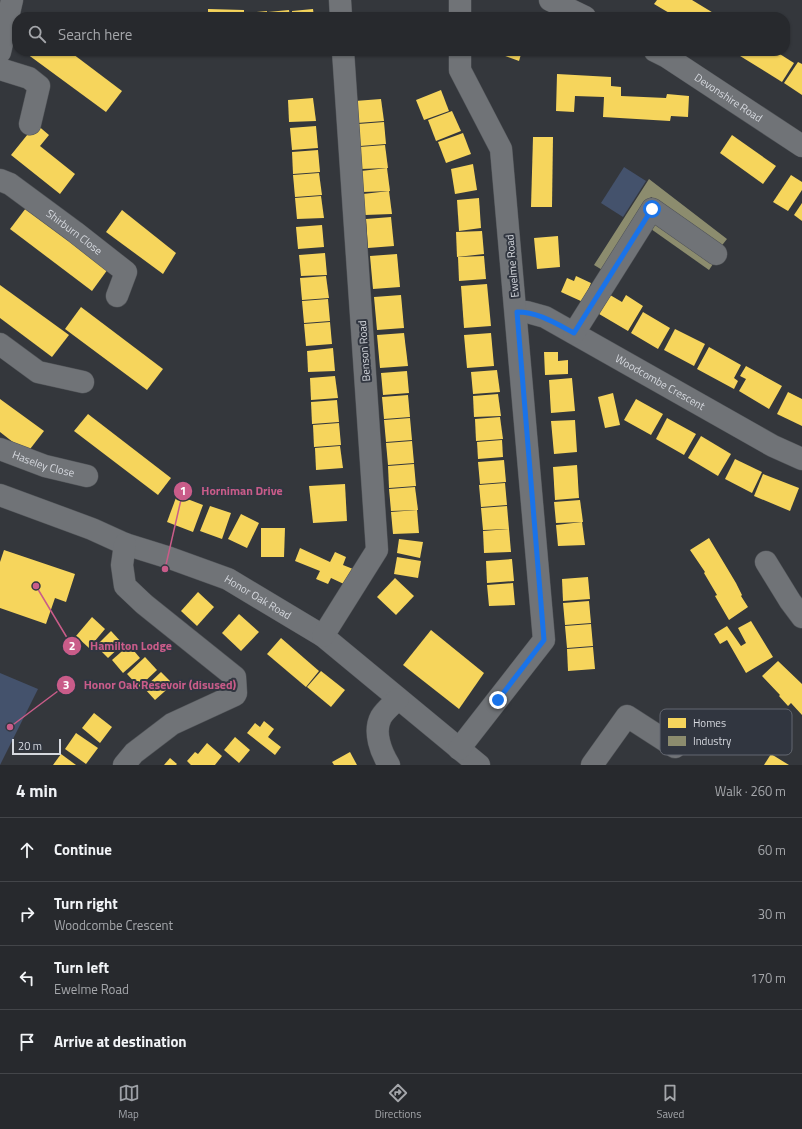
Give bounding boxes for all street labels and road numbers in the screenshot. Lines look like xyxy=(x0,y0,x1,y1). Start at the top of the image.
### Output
street label: Devonshire Road xyxy=(691,69,766,126)
street label: Shirburn Close xyxy=(43,205,106,259)
street label: Ewelme Road xyxy=(501,234,523,298)
street label: Benson Road xyxy=(354,320,374,382)
street label: Woodcombe Crescent xyxy=(612,350,708,414)
street label: Haseley Close xyxy=(10,446,77,481)
street label: Honor Oak Road xyxy=(221,571,295,623)

